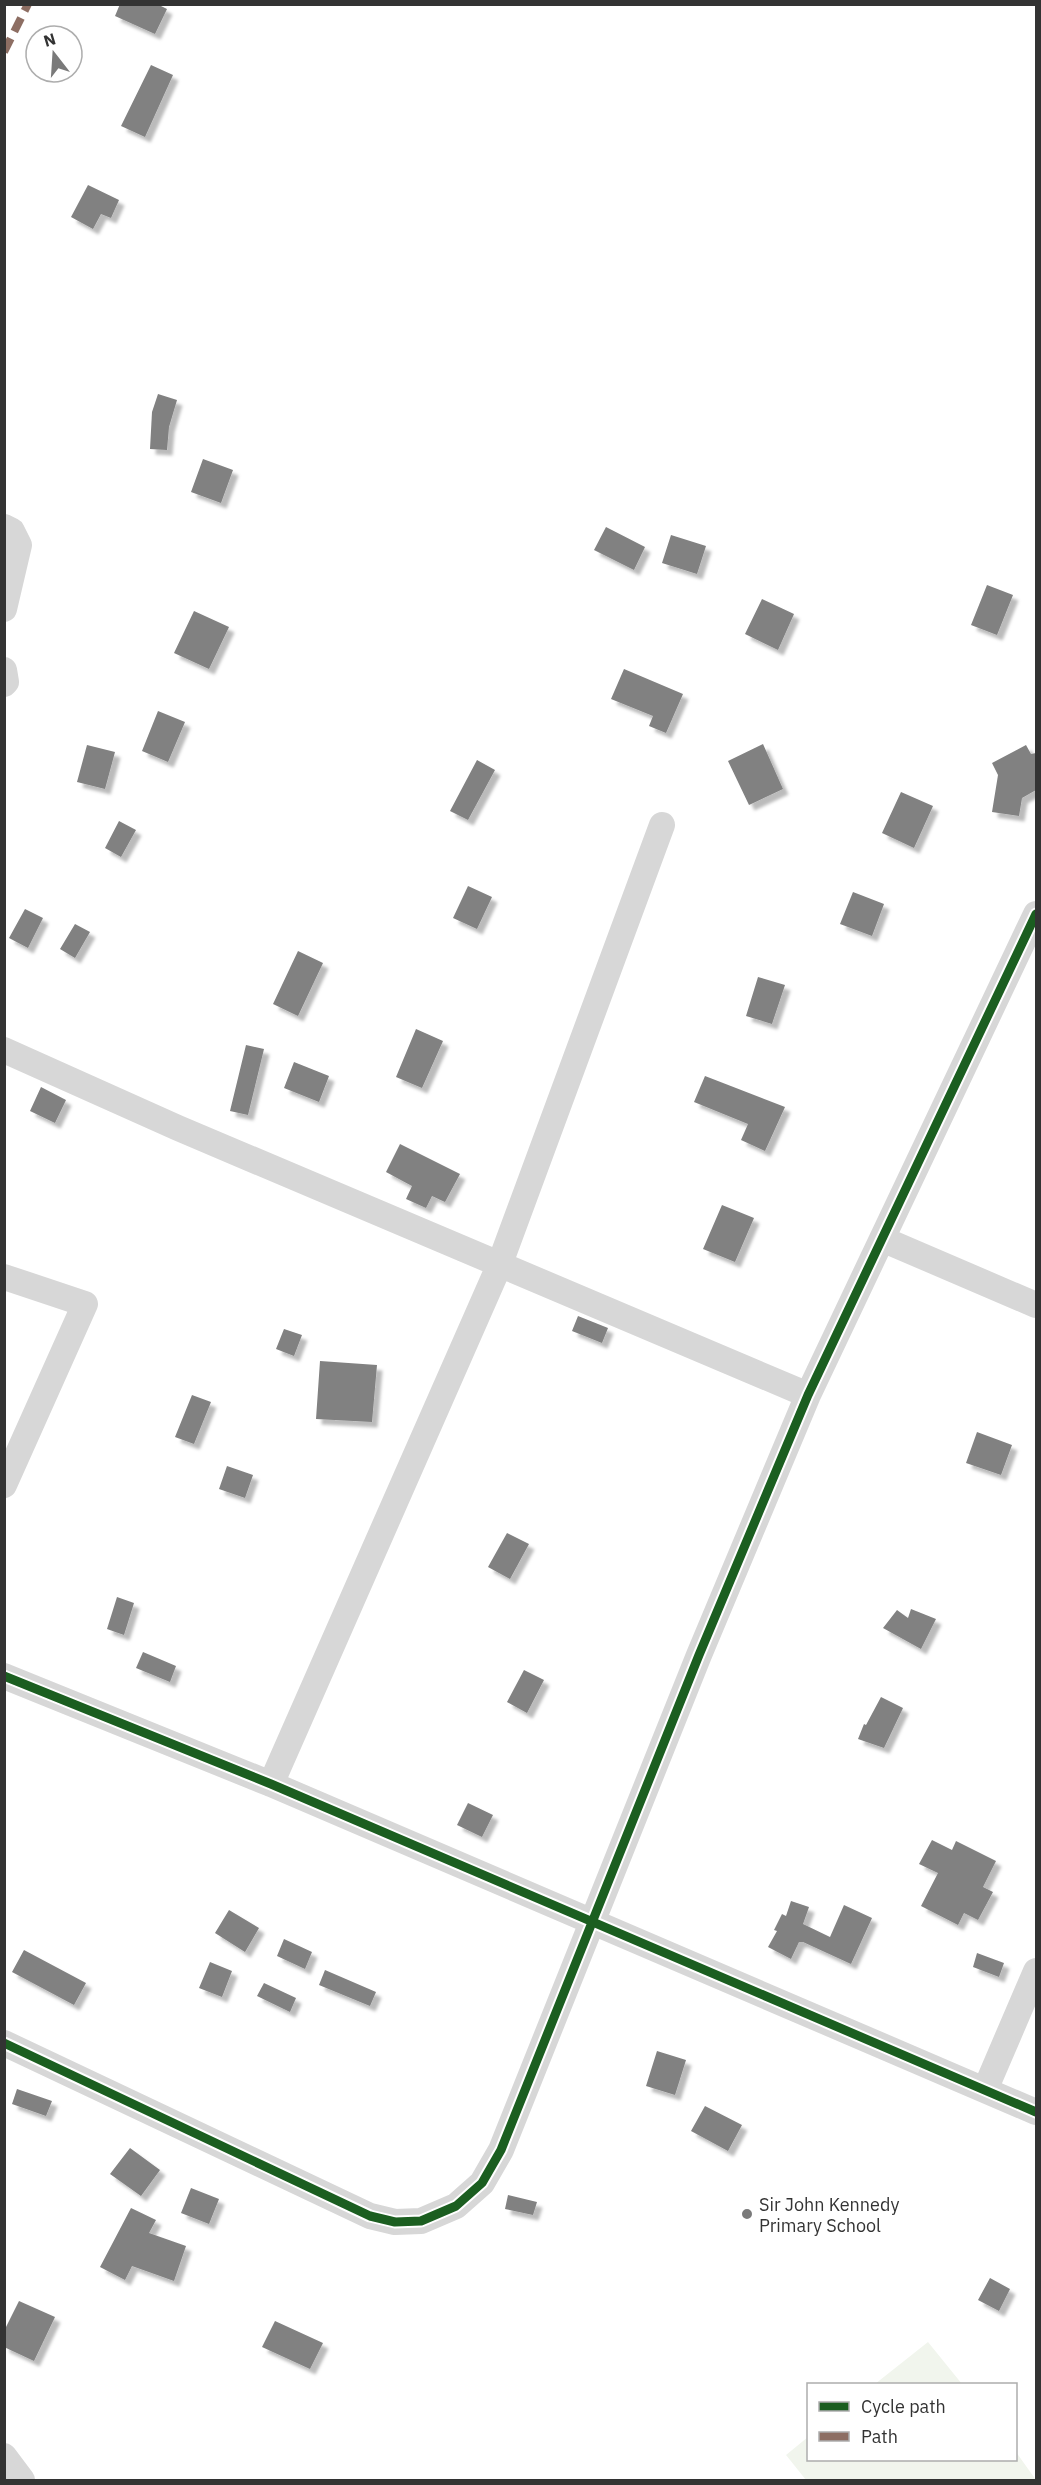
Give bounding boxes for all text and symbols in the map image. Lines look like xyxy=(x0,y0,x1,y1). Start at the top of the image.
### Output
north arrow xyxy=(24,24,84,84)
text: N xyxy=(41,28,58,51)
place label: Sir John Kennedy Primary School xyxy=(759,2193,899,2237)
marker: Sir John Kennedy Primary School xyxy=(740,2207,754,2221)
legend xyxy=(807,2383,1017,2461)
text: Cycle path xyxy=(861,2395,946,2418)
text: Path xyxy=(861,2425,898,2448)

